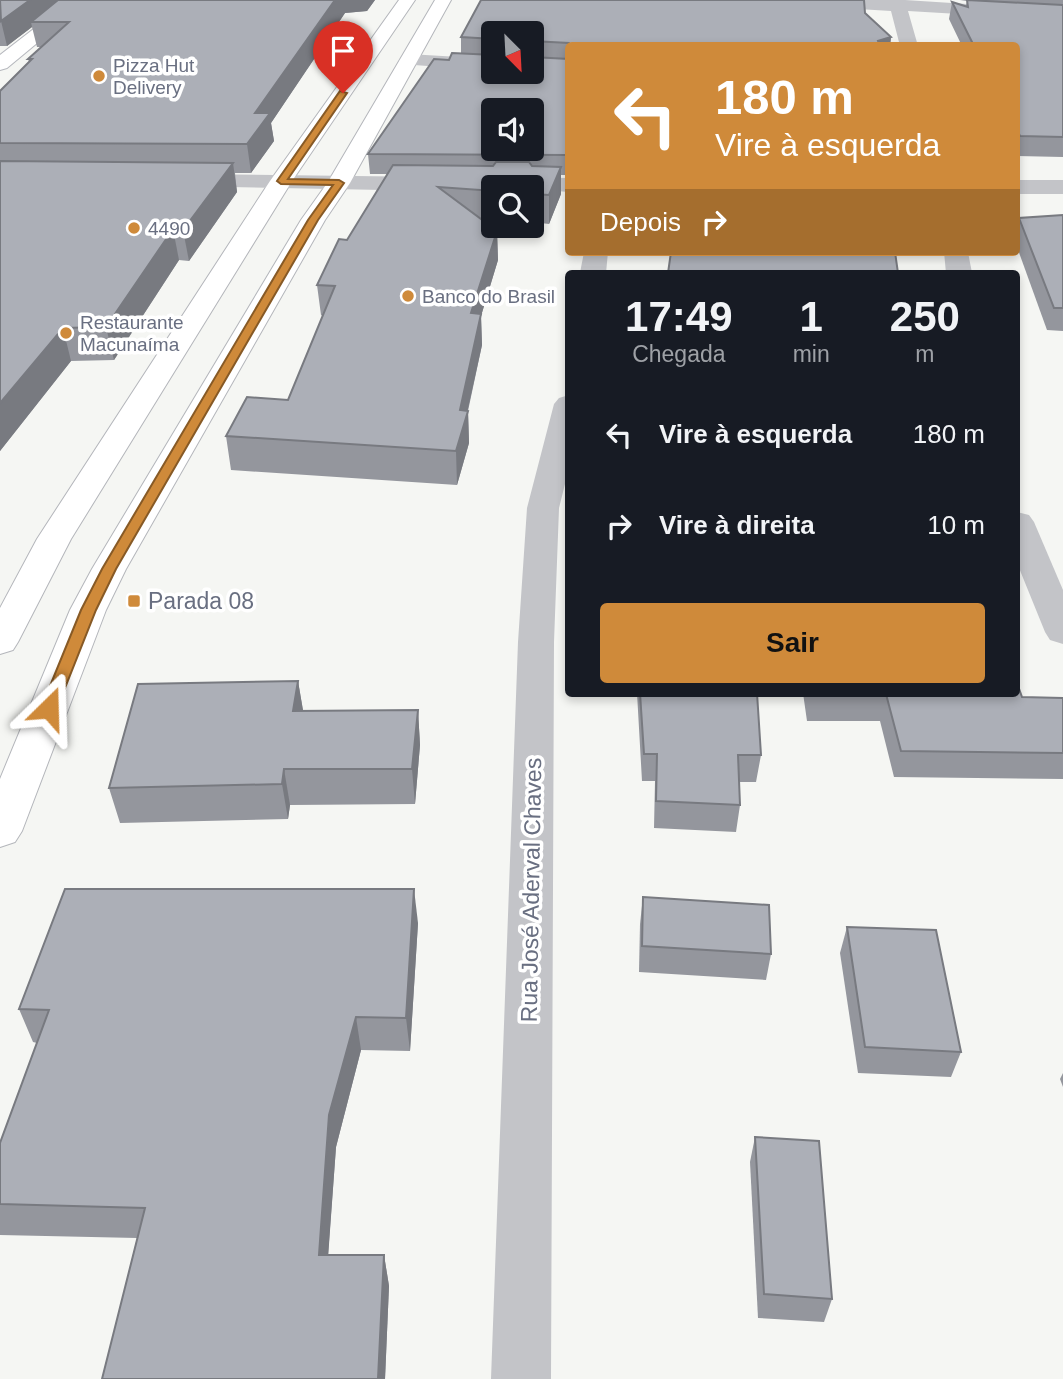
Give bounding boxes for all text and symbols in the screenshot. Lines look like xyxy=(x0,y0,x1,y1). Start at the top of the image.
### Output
pin xyxy=(313,21,373,93)
north arrow xyxy=(481,21,544,84)
map controls xyxy=(481,21,544,238)
icon: arrive xyxy=(324,32,362,70)
place label: Pizza Hut Delivery xyxy=(113,55,195,98)
marker: Pizza Hut Delivery xyxy=(91,68,107,84)
icon: left xyxy=(600,70,691,161)
text: 180 m xyxy=(715,70,854,124)
button: sound xyxy=(481,98,544,161)
text: Vire à esquerda xyxy=(715,127,940,163)
button: search xyxy=(481,175,544,238)
icon: right xyxy=(695,203,733,241)
text: Depois xyxy=(600,207,681,237)
place label: 4490 xyxy=(148,218,190,239)
marker: 4490 xyxy=(126,220,142,236)
place label: Banco do Brasil xyxy=(422,286,555,307)
marker: Banco do Brasil xyxy=(400,288,416,304)
text: 17:49 xyxy=(625,293,733,340)
text: 1 xyxy=(799,293,823,340)
text: 250 xyxy=(890,293,960,340)
place label: Restaurante Macunaíma xyxy=(80,312,184,355)
marker: Restaurante Macunaíma xyxy=(58,325,74,341)
text: Chegada xyxy=(632,341,726,367)
text: min xyxy=(793,341,830,367)
text: m xyxy=(915,341,934,367)
icon: left xyxy=(600,416,638,454)
text: Vire à esquerda xyxy=(659,419,852,449)
text: 180 m xyxy=(913,419,985,449)
icon: right xyxy=(600,507,638,545)
text: Vire à direita xyxy=(659,510,815,540)
text: 10 m xyxy=(927,510,985,540)
place label: Parada 08 xyxy=(148,588,254,614)
marker: Parada 08 xyxy=(126,593,142,609)
button: Sair xyxy=(600,603,985,683)
position arrow xyxy=(12,671,86,745)
street label: Rua José Aderval Chaves xyxy=(516,757,546,1023)

